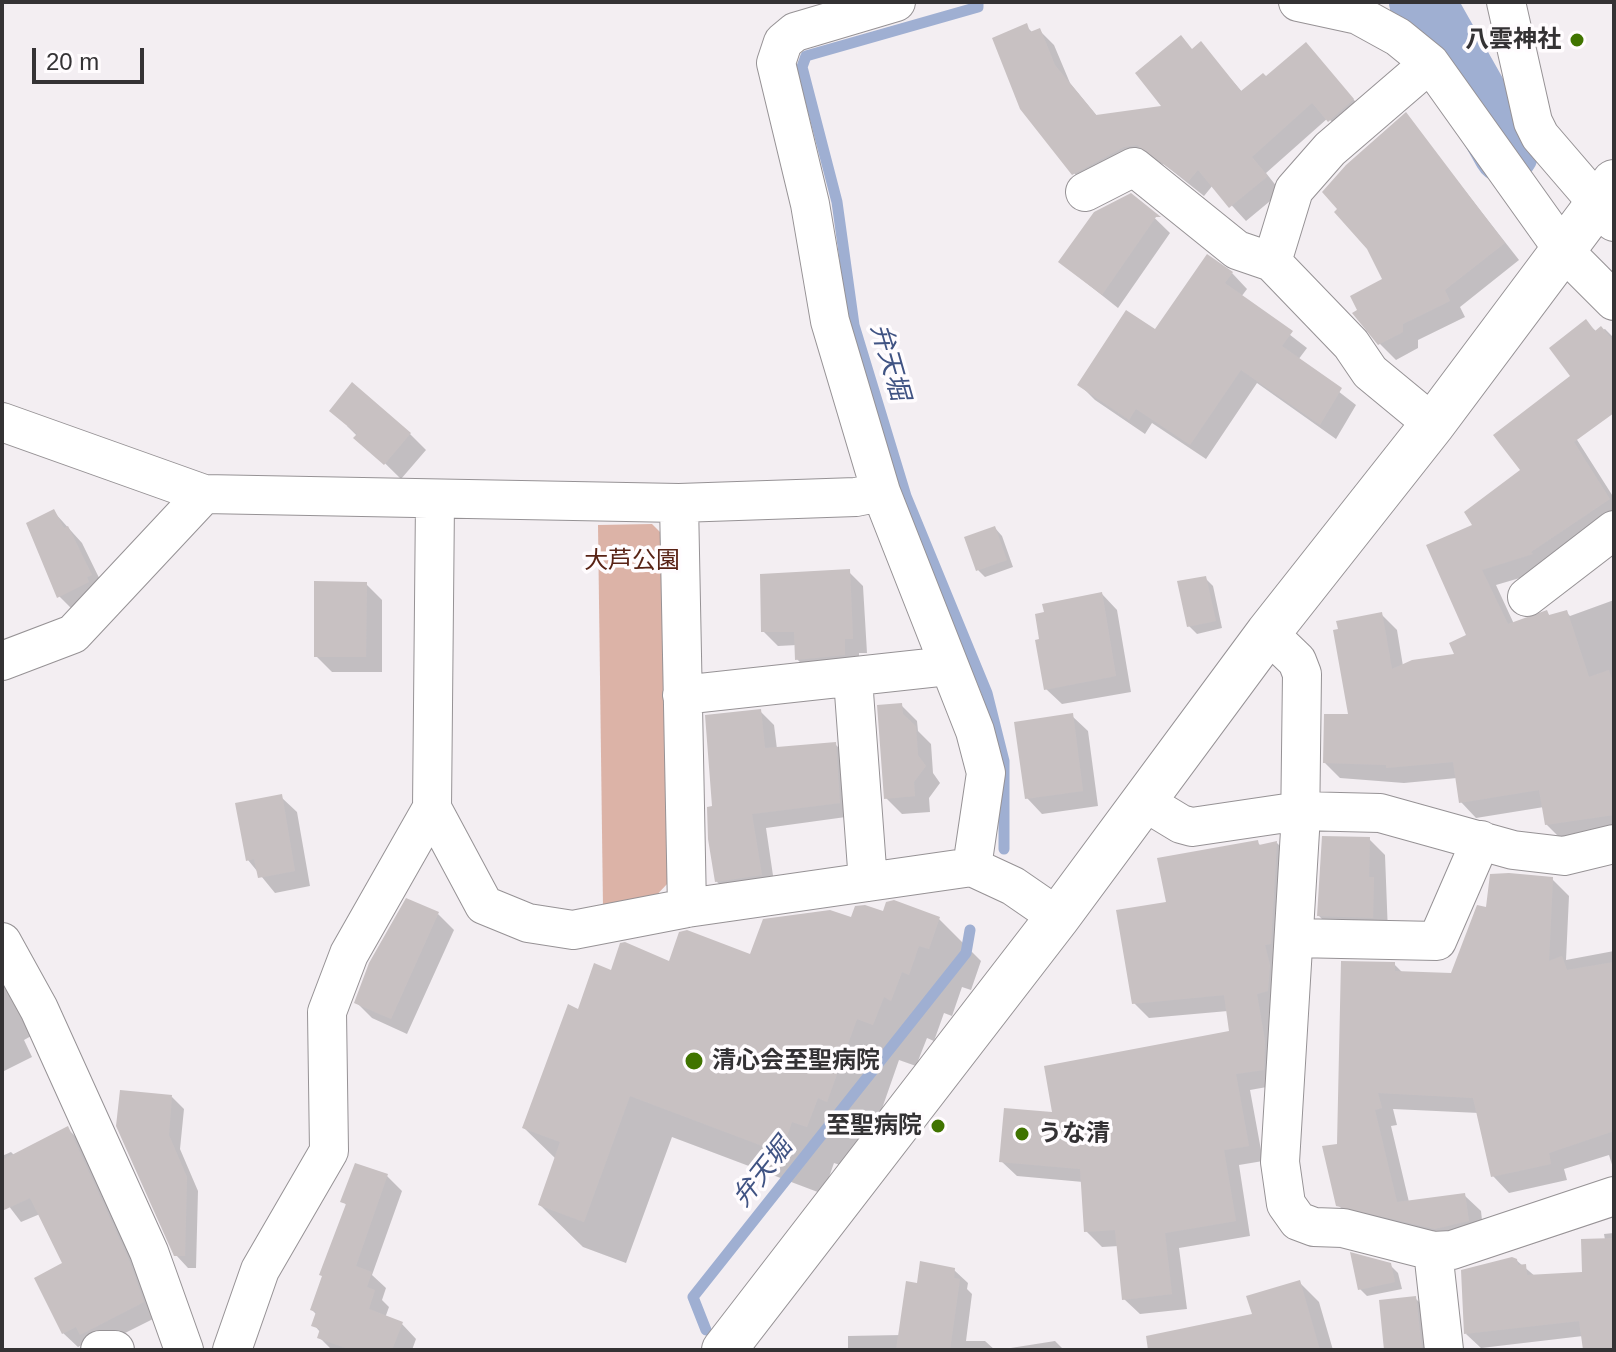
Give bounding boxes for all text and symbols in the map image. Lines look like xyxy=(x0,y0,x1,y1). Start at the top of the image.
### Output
place label: 八雲神社 xyxy=(1465,26,1561,54)
marker: 八雲神社 xyxy=(1568,31,1586,49)
scale bar xyxy=(36,32,148,82)
text: 20 m xyxy=(46,48,99,75)
water label: 弁天堀 xyxy=(863,320,915,404)
park label: 大芦公園 xyxy=(584,547,680,575)
place label: 清心会至聖病院 xyxy=(712,1047,880,1075)
marker: 清心会至聖病院 xyxy=(683,1050,705,1072)
place label: 至聖病院 xyxy=(826,1112,922,1140)
marker: 至聖病院 xyxy=(929,1117,947,1135)
place label: うな清 xyxy=(1038,1120,1110,1148)
marker: うな清 xyxy=(1013,1125,1031,1143)
water label: 弁天堀 xyxy=(727,1133,799,1213)

